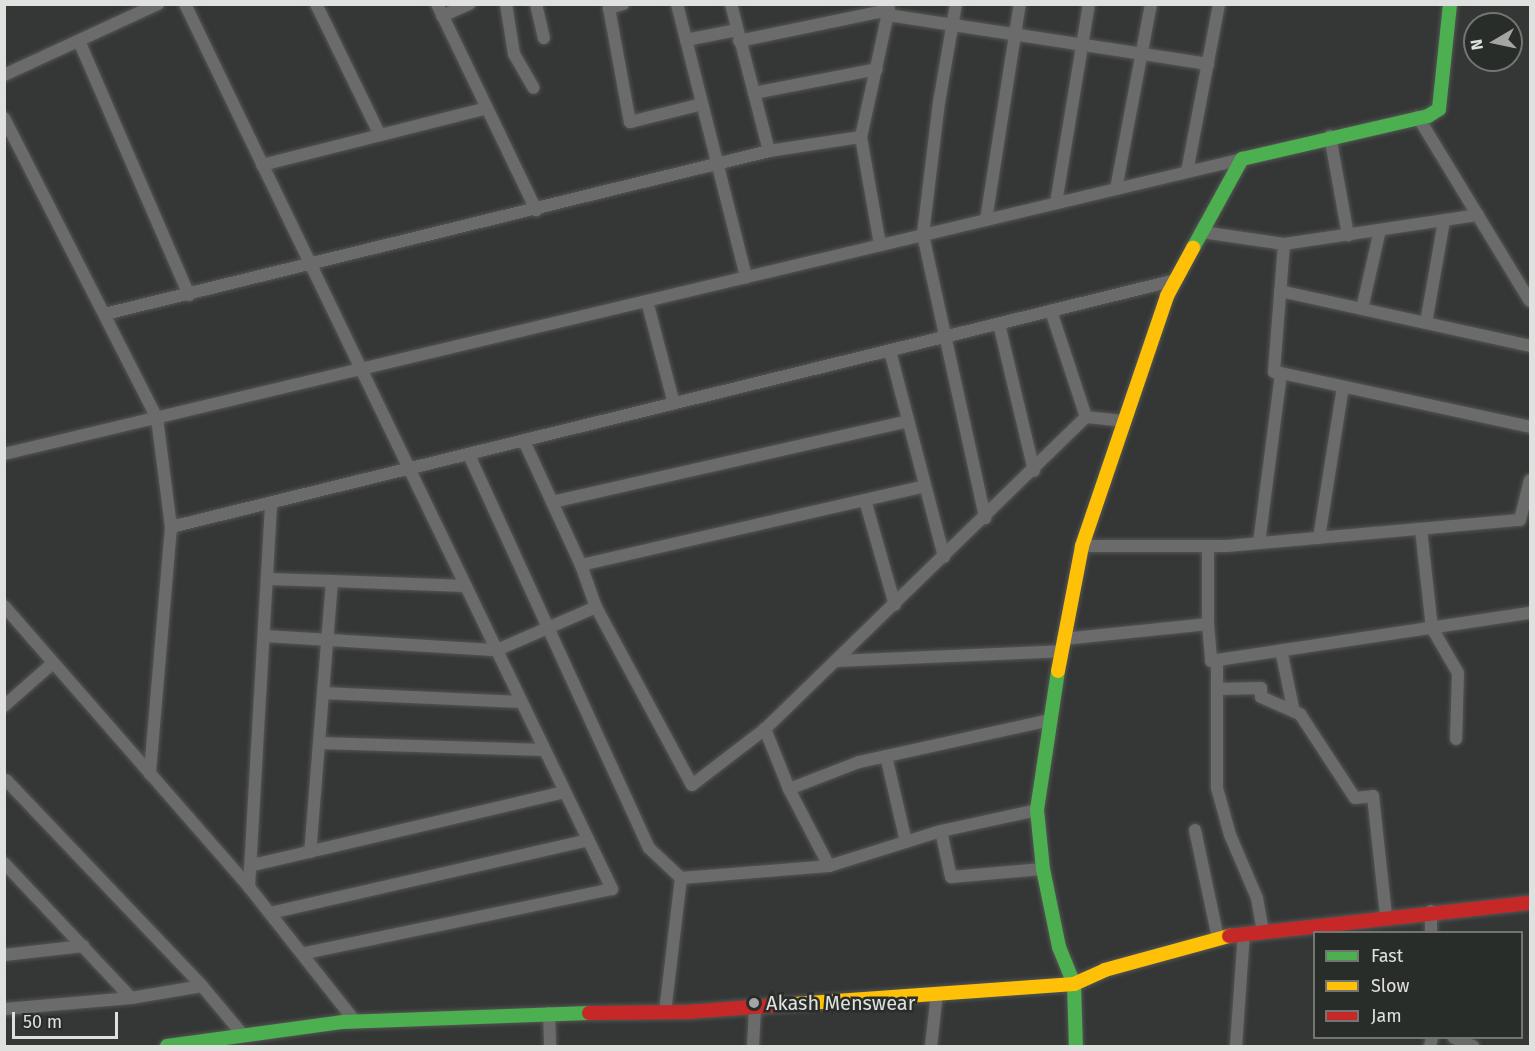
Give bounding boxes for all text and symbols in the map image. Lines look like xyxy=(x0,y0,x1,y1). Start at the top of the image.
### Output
north arrow xyxy=(1463,12,1523,72)
text: N xyxy=(1466,38,1487,51)
legend xyxy=(1313,931,1523,1039)
text: Fast xyxy=(1371,945,1403,967)
text: Slow xyxy=(1371,975,1409,997)
place label: Akash Menswear xyxy=(766,991,915,1015)
marker: Akash Menswear xyxy=(747,996,761,1010)
scale bar xyxy=(15,1000,122,1038)
text: Jam xyxy=(1371,1005,1402,1027)
text: 50 m xyxy=(23,1011,62,1033)

